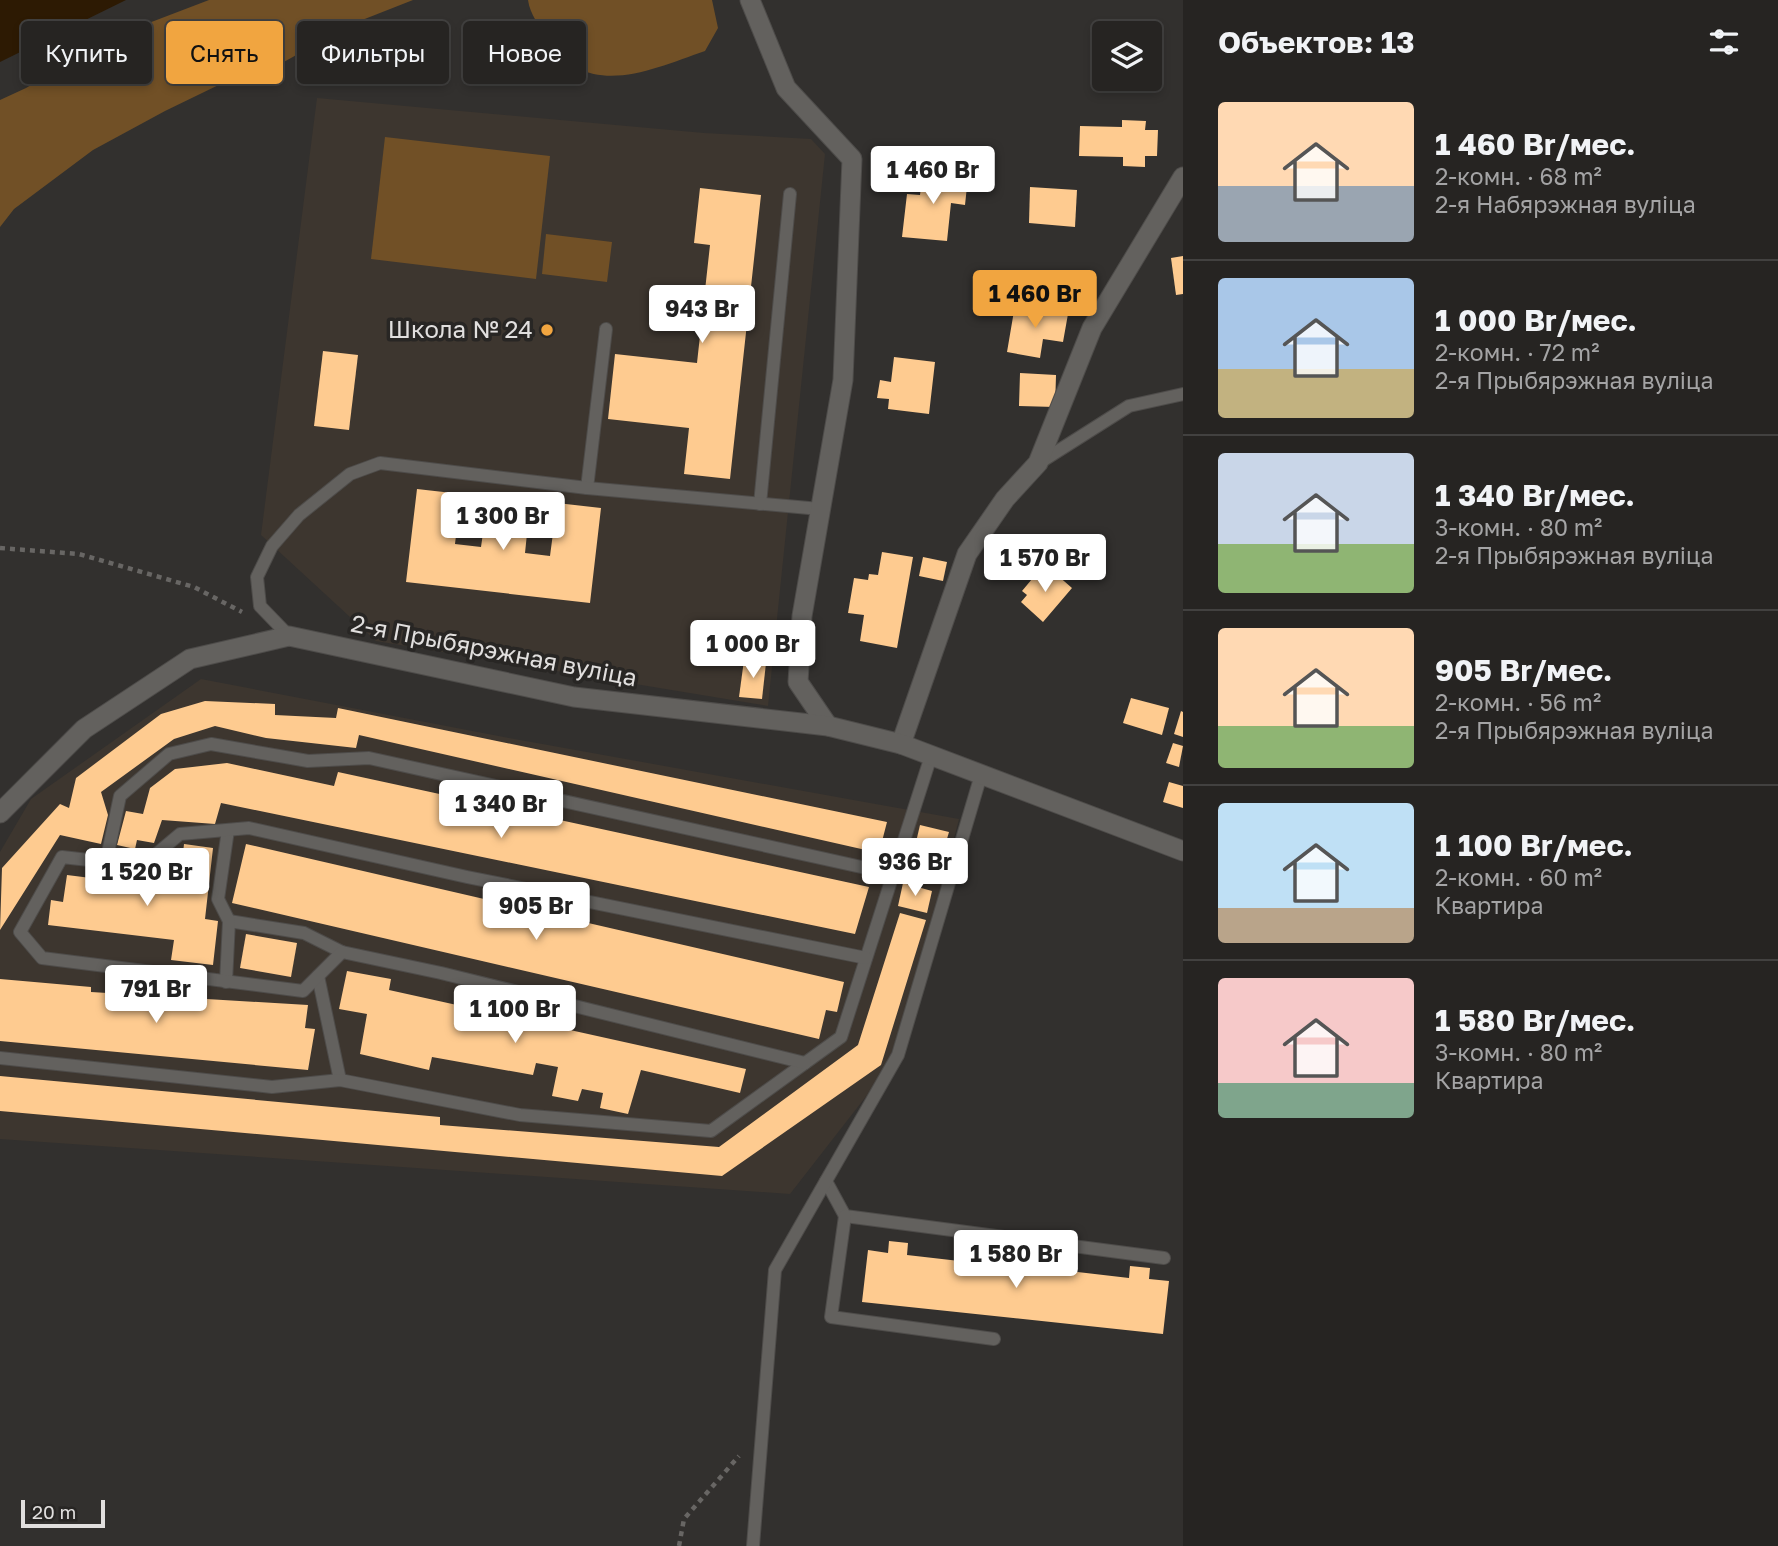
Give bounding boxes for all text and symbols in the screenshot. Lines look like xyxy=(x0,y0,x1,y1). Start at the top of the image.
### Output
chip: Купить xyxy=(21,21,152,84)
chip: Снять xyxy=(166,21,283,84)
chip: Фильтры xyxy=(297,21,449,84)
chip: Новое xyxy=(463,21,586,84)
map controls xyxy=(1092,21,1162,91)
button: layers xyxy=(1092,21,1162,91)
icon: filters xyxy=(1705,23,1743,61)
text: Объектов: 13 xyxy=(1218,24,1415,60)
text: 1 460 Br/мес. xyxy=(1435,126,1636,162)
icon: home xyxy=(1274,130,1358,214)
pin: 1 460 Br xyxy=(861,146,1005,206)
text: 1 460 Br xyxy=(887,155,979,183)
text: 2-комн. · 68 m² xyxy=(1435,162,1602,190)
text: 2-я Набярэжная вуліца xyxy=(1435,190,1696,218)
pin: 1 460 Br xyxy=(963,270,1107,330)
text: 1 460 Br xyxy=(989,279,1081,307)
pin: 943 Br xyxy=(645,286,759,345)
text: 943 Br xyxy=(665,294,739,322)
text: 1 000 Br/мес. xyxy=(1435,302,1637,338)
icon: home xyxy=(1274,306,1358,390)
place label: Школа № 24 xyxy=(388,314,533,343)
marker: Школа № 24 xyxy=(539,322,555,338)
text: 2-комн. · 72 m² xyxy=(1435,338,1599,366)
text: 2-я Прыбярэжная вуліца xyxy=(1435,366,1713,394)
text: 1 340 Br/мес. xyxy=(1435,477,1635,513)
icon: home xyxy=(1274,481,1358,565)
pin: 1 300 Br xyxy=(431,492,575,552)
text: 1 300 Br xyxy=(457,501,549,529)
text: 3-комн. · 80 m² xyxy=(1435,513,1602,541)
pin: 1 570 Br xyxy=(973,534,1117,594)
text: 2-я Прыбярэжная вуліца xyxy=(1435,541,1713,569)
text: 1 570 Br xyxy=(1000,543,1090,571)
street label: 2-я Прыбярэжная вуліца xyxy=(349,608,640,691)
pin: 1 000 Br xyxy=(681,620,825,680)
text: 1 000 Br xyxy=(706,629,800,657)
text: 905 Br/мес. xyxy=(1435,652,1612,688)
icon: home xyxy=(1274,656,1358,740)
text: 2-комн. · 56 m² xyxy=(1435,688,1601,716)
text: 2-я Прыбярэжная вуліца xyxy=(1435,716,1713,744)
pin: 1 340 Br xyxy=(429,780,573,840)
text: 1 340 Br xyxy=(455,789,547,817)
text: 1 100 Br/мес. xyxy=(1435,827,1633,863)
icon: home xyxy=(1274,831,1358,915)
pin: 936 Br xyxy=(858,838,972,898)
text: 936 Br xyxy=(878,847,952,875)
pin: 1 520 Br xyxy=(75,848,219,908)
text: 1 520 Br xyxy=(101,857,193,885)
text: 2-комн. · 60 m² xyxy=(1435,863,1602,891)
pin: 905 Br xyxy=(479,883,593,942)
text: 905 Br xyxy=(499,891,573,919)
text: Квартира xyxy=(1435,891,1543,919)
pin: 791 Br xyxy=(99,965,213,1025)
text: 791 Br xyxy=(121,974,191,1002)
pin: 1 100 Br xyxy=(443,986,587,1045)
text: 1 100 Br xyxy=(470,994,560,1022)
text: 1 580 Br/мес. xyxy=(1435,1002,1635,1038)
icon: home xyxy=(1274,1006,1358,1090)
text: 3-комн. · 80 m² xyxy=(1435,1038,1602,1066)
text: Квартира xyxy=(1435,1066,1543,1094)
pin: 1 580 Br xyxy=(944,1230,1088,1290)
text: 1 580 Br xyxy=(970,1239,1062,1267)
scale bar xyxy=(21,1497,105,1529)
text: 20 m xyxy=(32,1500,76,1523)

